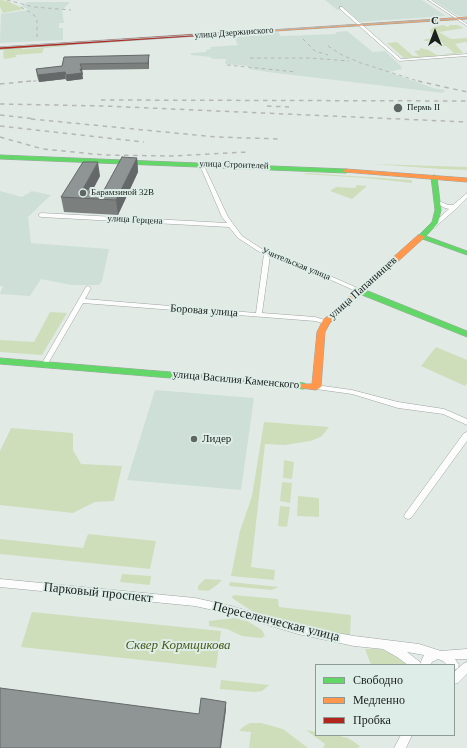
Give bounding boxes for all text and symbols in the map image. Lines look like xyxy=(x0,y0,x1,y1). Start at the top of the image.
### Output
north arrow xyxy=(415,12,455,52)
text: С xyxy=(431,14,439,26)
street label: улица Дзержинского xyxy=(194,25,274,41)
marker: Пермь II xyxy=(392,102,404,114)
place label: Пермь II xyxy=(407,103,440,113)
street label: улица Строителей xyxy=(199,158,269,172)
marker: Барамзиной 32В xyxy=(78,188,88,198)
place label: Барамзиной 32В xyxy=(91,188,154,198)
street label: улица Герцена xyxy=(107,213,163,227)
street label: Учительская улица xyxy=(260,245,332,283)
street label: улица Папанинцев xyxy=(326,254,400,322)
street label: Боровая улица xyxy=(170,302,238,320)
street label: улица Василия Каменского xyxy=(172,368,300,392)
place label: Лидер xyxy=(202,432,231,446)
marker: Лидер xyxy=(189,434,199,444)
street label: Парковый проспект xyxy=(43,580,153,606)
street label: Переселенческая улица xyxy=(211,599,341,645)
park label: Сквер Кормщикова xyxy=(125,638,231,654)
legend xyxy=(315,664,455,736)
text: Свободно xyxy=(353,673,403,687)
text: Медленно xyxy=(353,693,405,707)
text: Пробка xyxy=(353,713,391,727)

